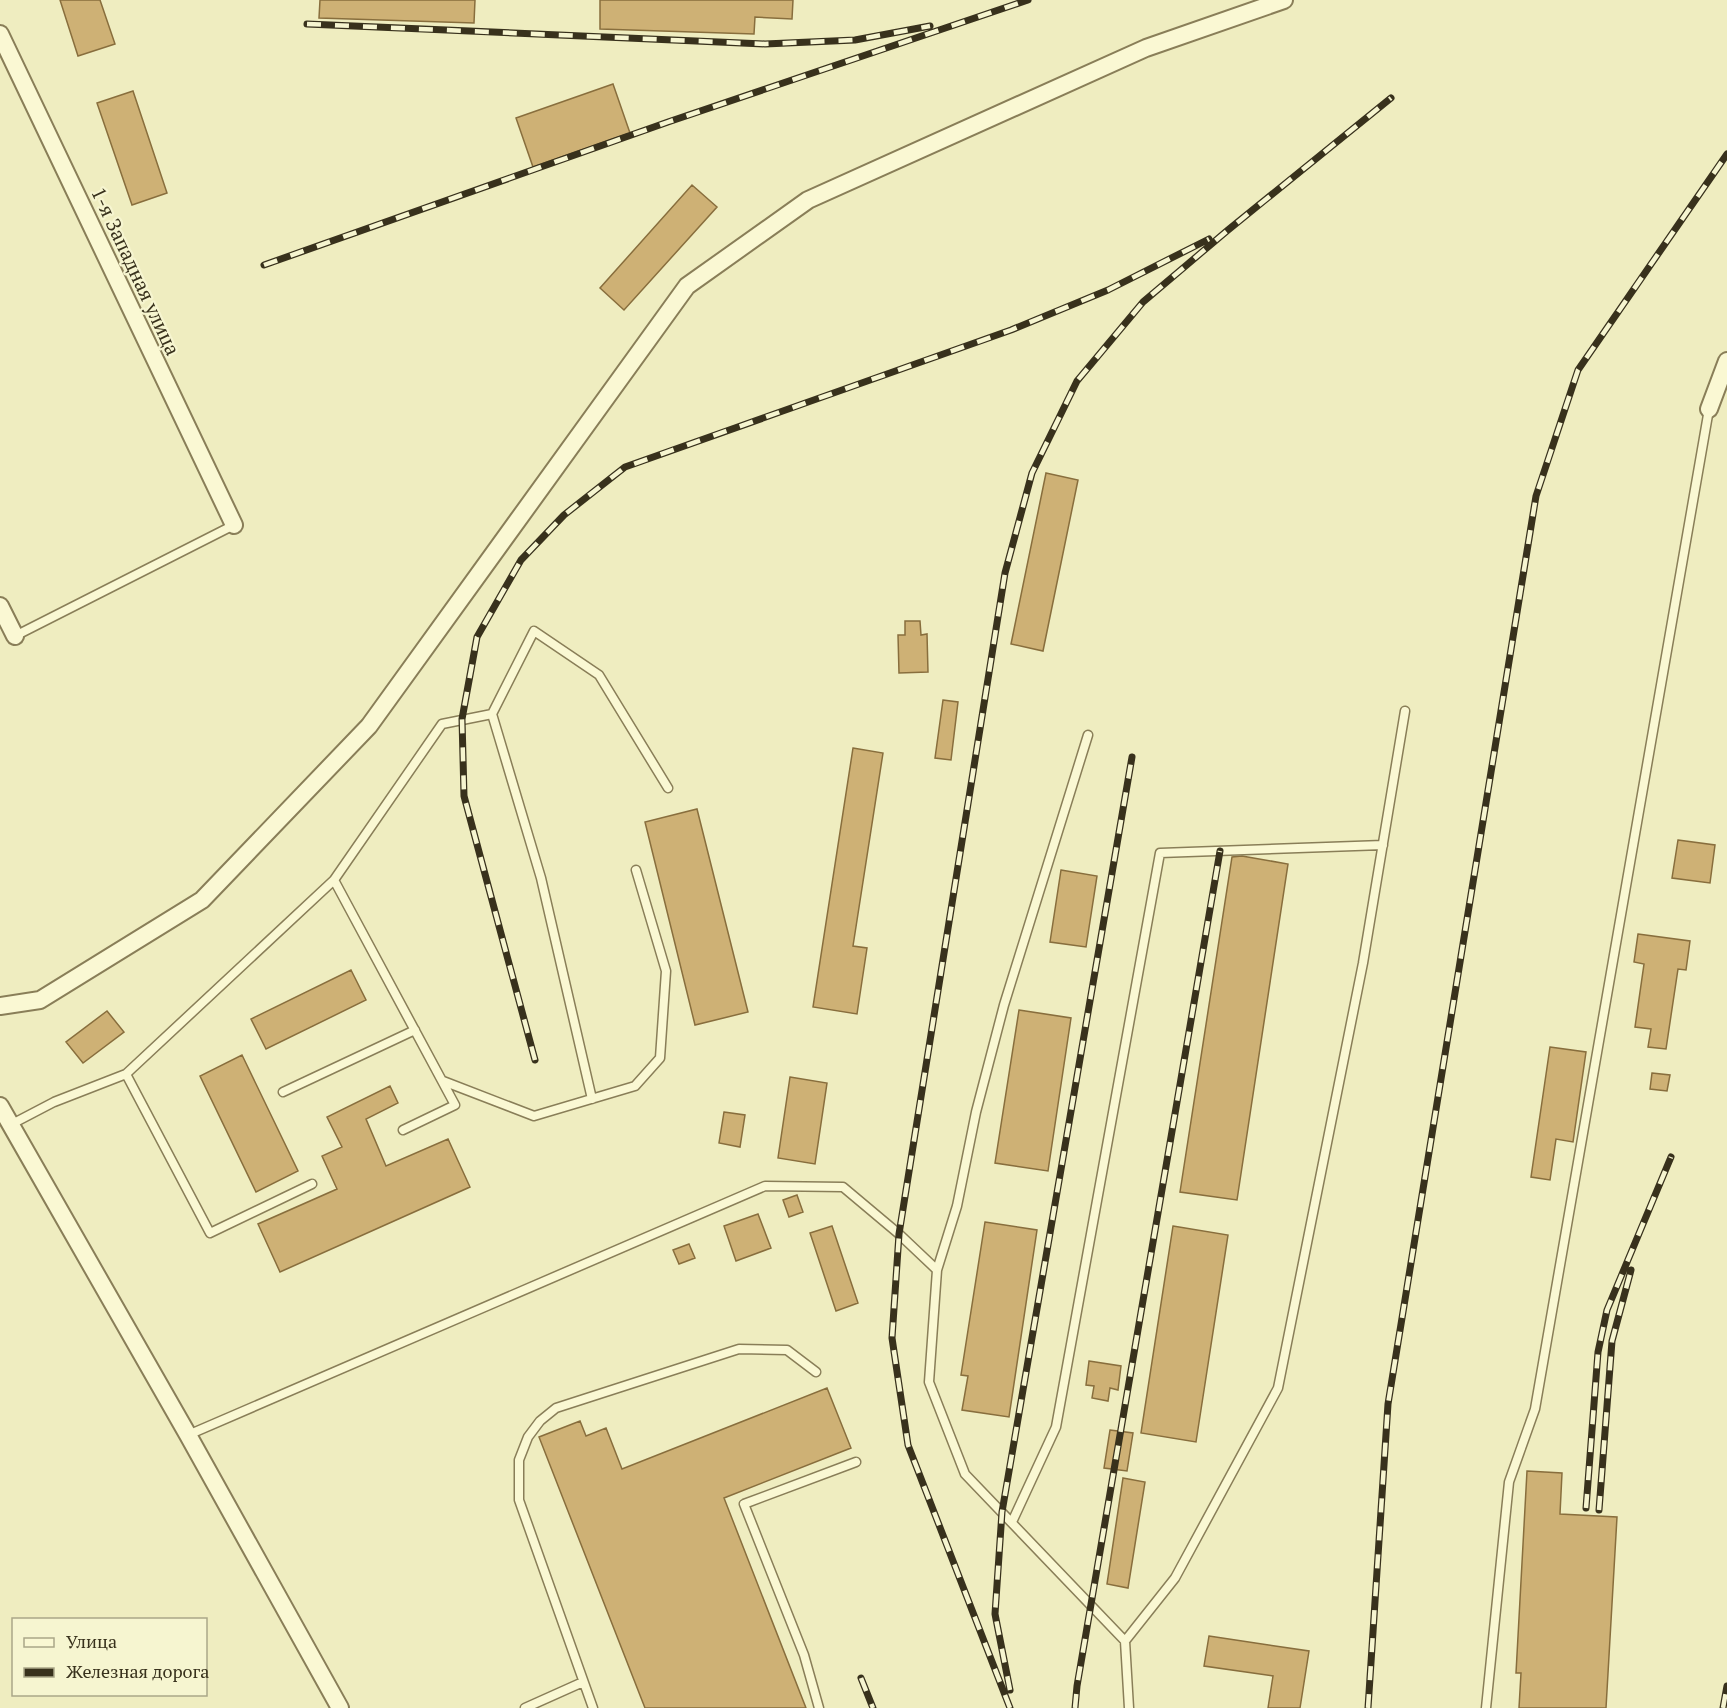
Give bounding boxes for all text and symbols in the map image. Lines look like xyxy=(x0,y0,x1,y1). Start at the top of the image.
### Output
street label: 1-я Западная улица xyxy=(85,183,187,359)
legend xyxy=(12,1618,207,1696)
text: Улица xyxy=(66,1629,117,1653)
text: Железная дорога xyxy=(66,1659,209,1683)

